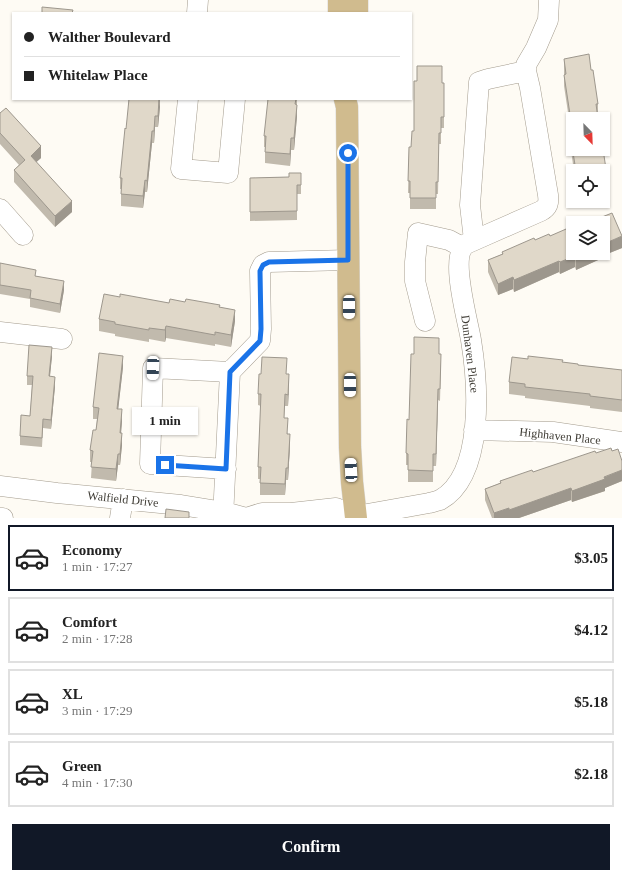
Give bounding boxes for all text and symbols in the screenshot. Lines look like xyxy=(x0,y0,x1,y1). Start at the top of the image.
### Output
text: Walther Boulevard xyxy=(48,29,171,45)
text: Whitelaw Place xyxy=(48,67,148,83)
north arrow xyxy=(566,112,610,156)
map controls xyxy=(566,112,610,260)
route start xyxy=(339,144,357,162)
button: locate xyxy=(566,164,610,208)
button: layers xyxy=(566,216,610,260)
car xyxy=(343,295,355,319)
street label: Dunhaven Place xyxy=(458,314,482,394)
car xyxy=(147,356,159,380)
car xyxy=(344,373,356,397)
callout: 1 min xyxy=(132,407,198,435)
text: 1 min xyxy=(149,413,181,428)
street label: Highhaven Place xyxy=(519,425,601,447)
route end xyxy=(156,456,174,474)
car xyxy=(344,458,358,482)
street label: Walfield Drive xyxy=(87,488,159,510)
icon: car xyxy=(14,540,50,576)
text: Economy xyxy=(62,542,122,558)
text: $3.05 xyxy=(574,550,608,566)
text: 1 min · 17:27 xyxy=(62,559,132,574)
icon: car xyxy=(14,612,50,648)
text: Comfort xyxy=(62,614,117,630)
text: $4.12 xyxy=(574,622,608,638)
text: 2 min · 17:28 xyxy=(62,631,132,646)
icon: car xyxy=(14,684,50,720)
text: XL xyxy=(62,686,83,702)
text: $5.18 xyxy=(574,694,608,710)
text: 3 min · 17:29 xyxy=(62,703,132,718)
icon: car xyxy=(14,756,50,792)
text: Green xyxy=(62,758,102,774)
text: $2.18 xyxy=(574,766,608,782)
text: 4 min · 17:30 xyxy=(62,775,132,790)
button: Confirm xyxy=(12,824,610,870)

